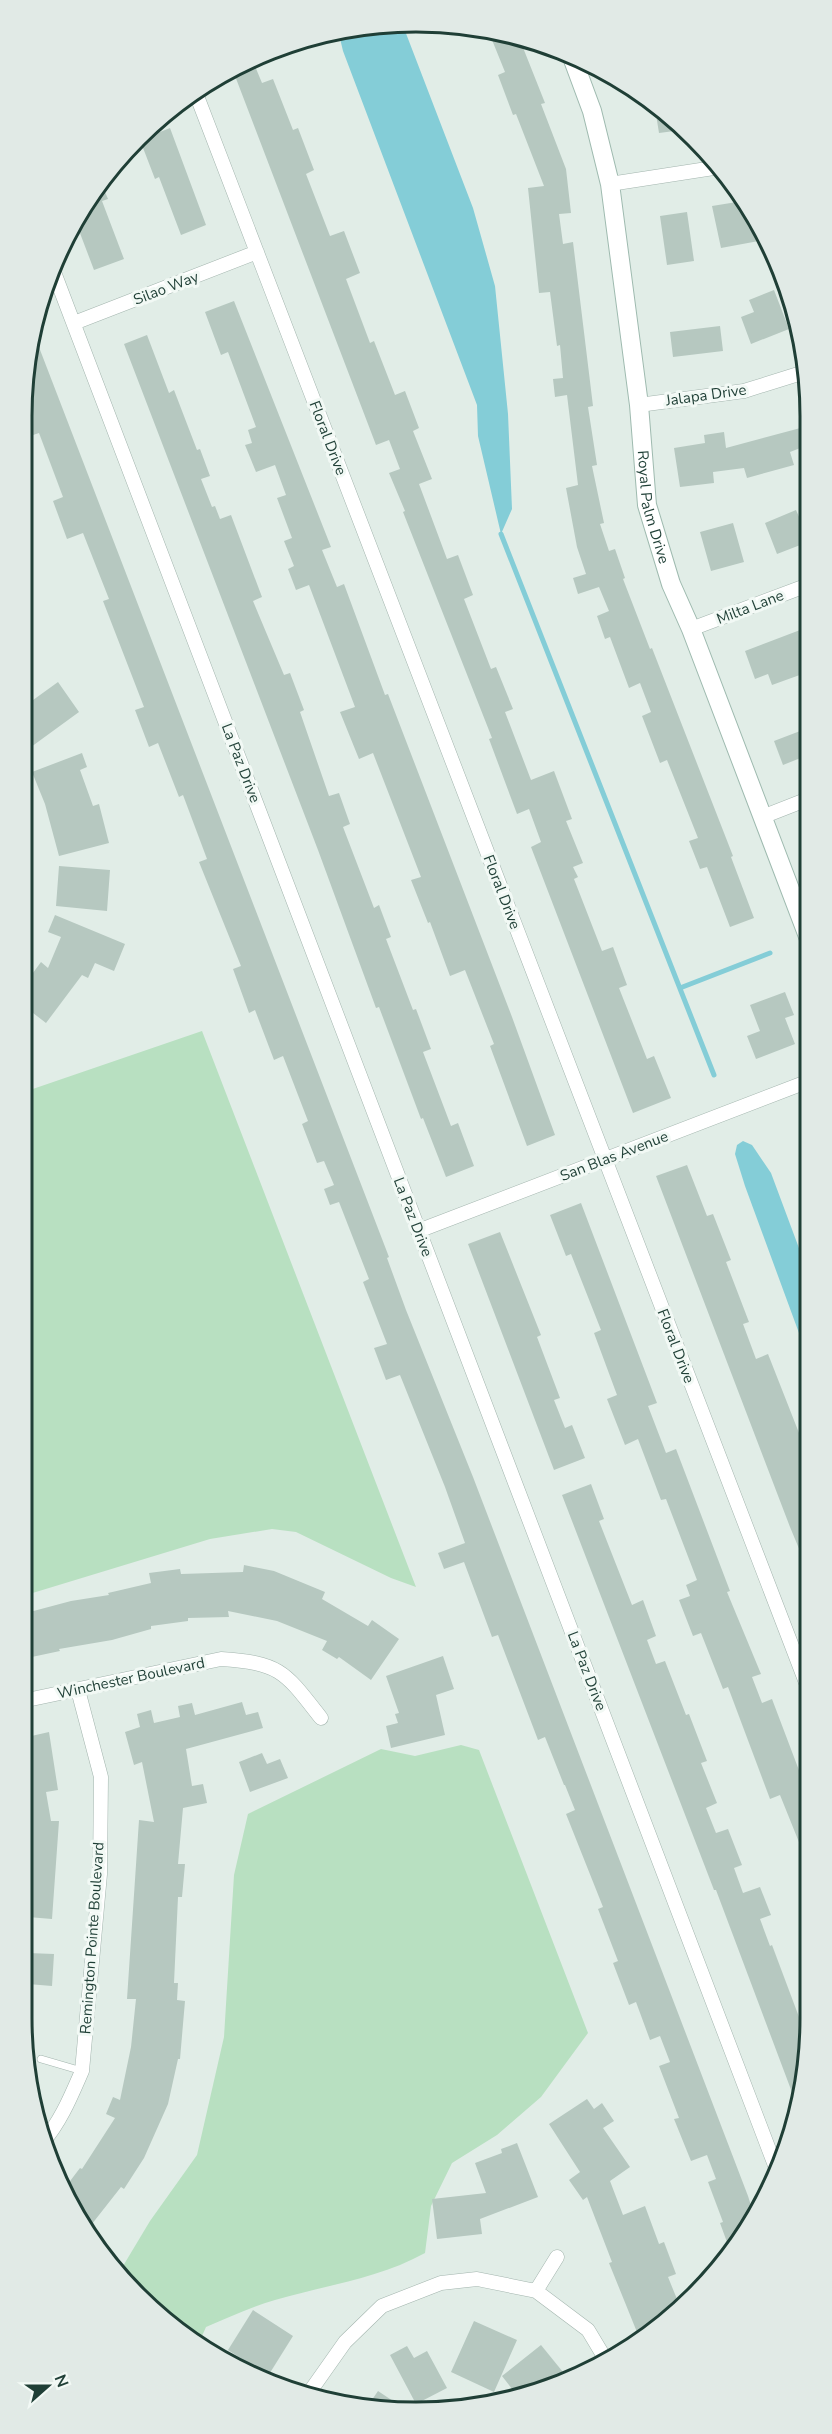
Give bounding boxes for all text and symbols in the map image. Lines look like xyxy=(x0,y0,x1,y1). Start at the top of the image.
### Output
street label: Silao Way xyxy=(130,266,202,310)
street label: Jalapa Drive xyxy=(663,379,748,411)
street label: Floral Drive xyxy=(305,398,351,478)
street label: Royal Palm Drive xyxy=(633,449,674,566)
street label: Milta Lane xyxy=(714,585,786,629)
street label: La Paz Drive xyxy=(217,720,265,806)
street label: Floral Drive xyxy=(479,852,525,932)
street label: San Blas Avenue xyxy=(557,1126,671,1186)
street label: La Paz Drive xyxy=(389,1174,437,1260)
street label: Floral Drive xyxy=(653,1306,699,1386)
street label: La Paz Drive xyxy=(563,1628,611,1714)
street label: Winchester Boulevard xyxy=(55,1653,207,1703)
street label: Remington Pointe Boulevard xyxy=(75,1841,109,2035)
north arrow xyxy=(18,2356,78,2416)
text: N xyxy=(49,2371,73,2391)

